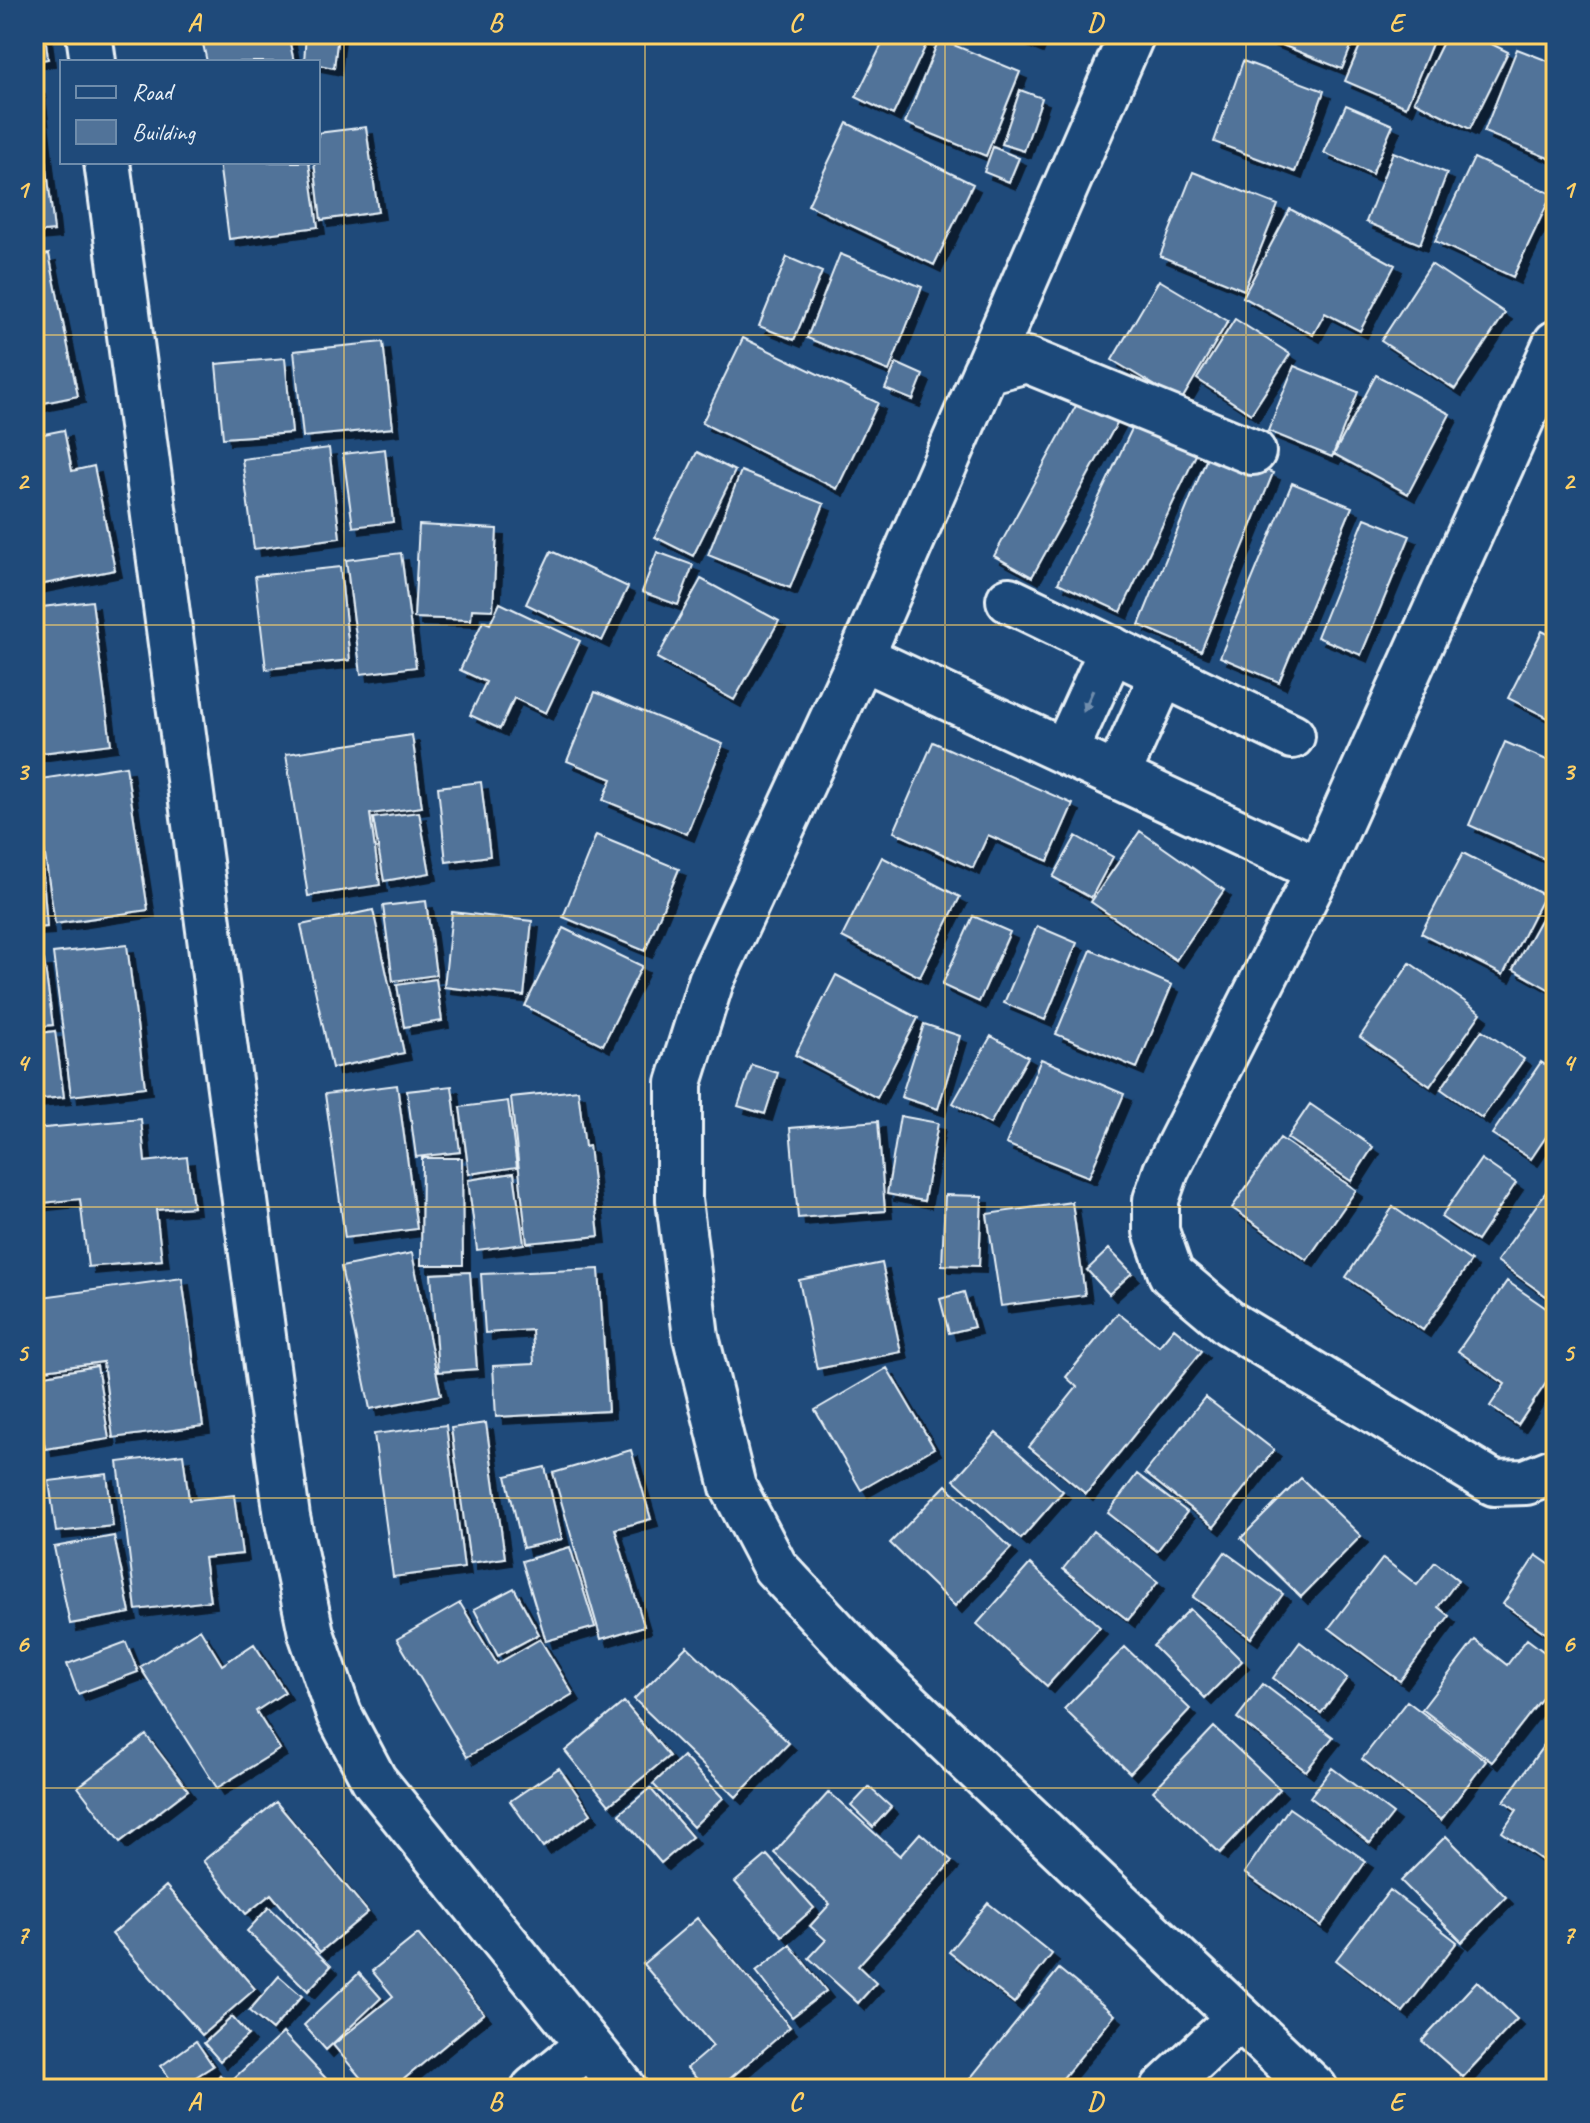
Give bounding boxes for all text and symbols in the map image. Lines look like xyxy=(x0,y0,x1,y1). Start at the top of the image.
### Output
text: A xyxy=(187,6,202,39)
text: B xyxy=(488,6,504,39)
text: C xyxy=(789,6,805,39)
text: D xyxy=(1087,6,1105,39)
text: E xyxy=(1389,6,1407,39)
legend xyxy=(60,60,320,164)
text: Road xyxy=(132,77,176,107)
text: Building xyxy=(132,117,197,147)
text: 1 xyxy=(16,173,31,206)
text: 1 xyxy=(1562,173,1577,206)
text: 2 xyxy=(16,464,30,497)
text: 2 xyxy=(1562,464,1576,497)
one-way arrow xyxy=(1082,689,1095,712)
text: 3 xyxy=(16,755,30,788)
text: 3 xyxy=(1562,755,1576,788)
text: 4 xyxy=(16,1046,31,1079)
text: 4 xyxy=(1562,1046,1577,1079)
text: 5 xyxy=(16,1336,30,1369)
text: 5 xyxy=(1562,1336,1576,1369)
text: 6 xyxy=(16,1627,30,1660)
text: 6 xyxy=(1562,1627,1576,1660)
text: 7 xyxy=(16,1918,30,1951)
text: 7 xyxy=(1562,1918,1576,1951)
text: A xyxy=(187,2085,202,2118)
text: B xyxy=(488,2085,504,2118)
text: C xyxy=(789,2085,805,2118)
text: D xyxy=(1087,2085,1105,2118)
text: E xyxy=(1389,2085,1407,2118)

